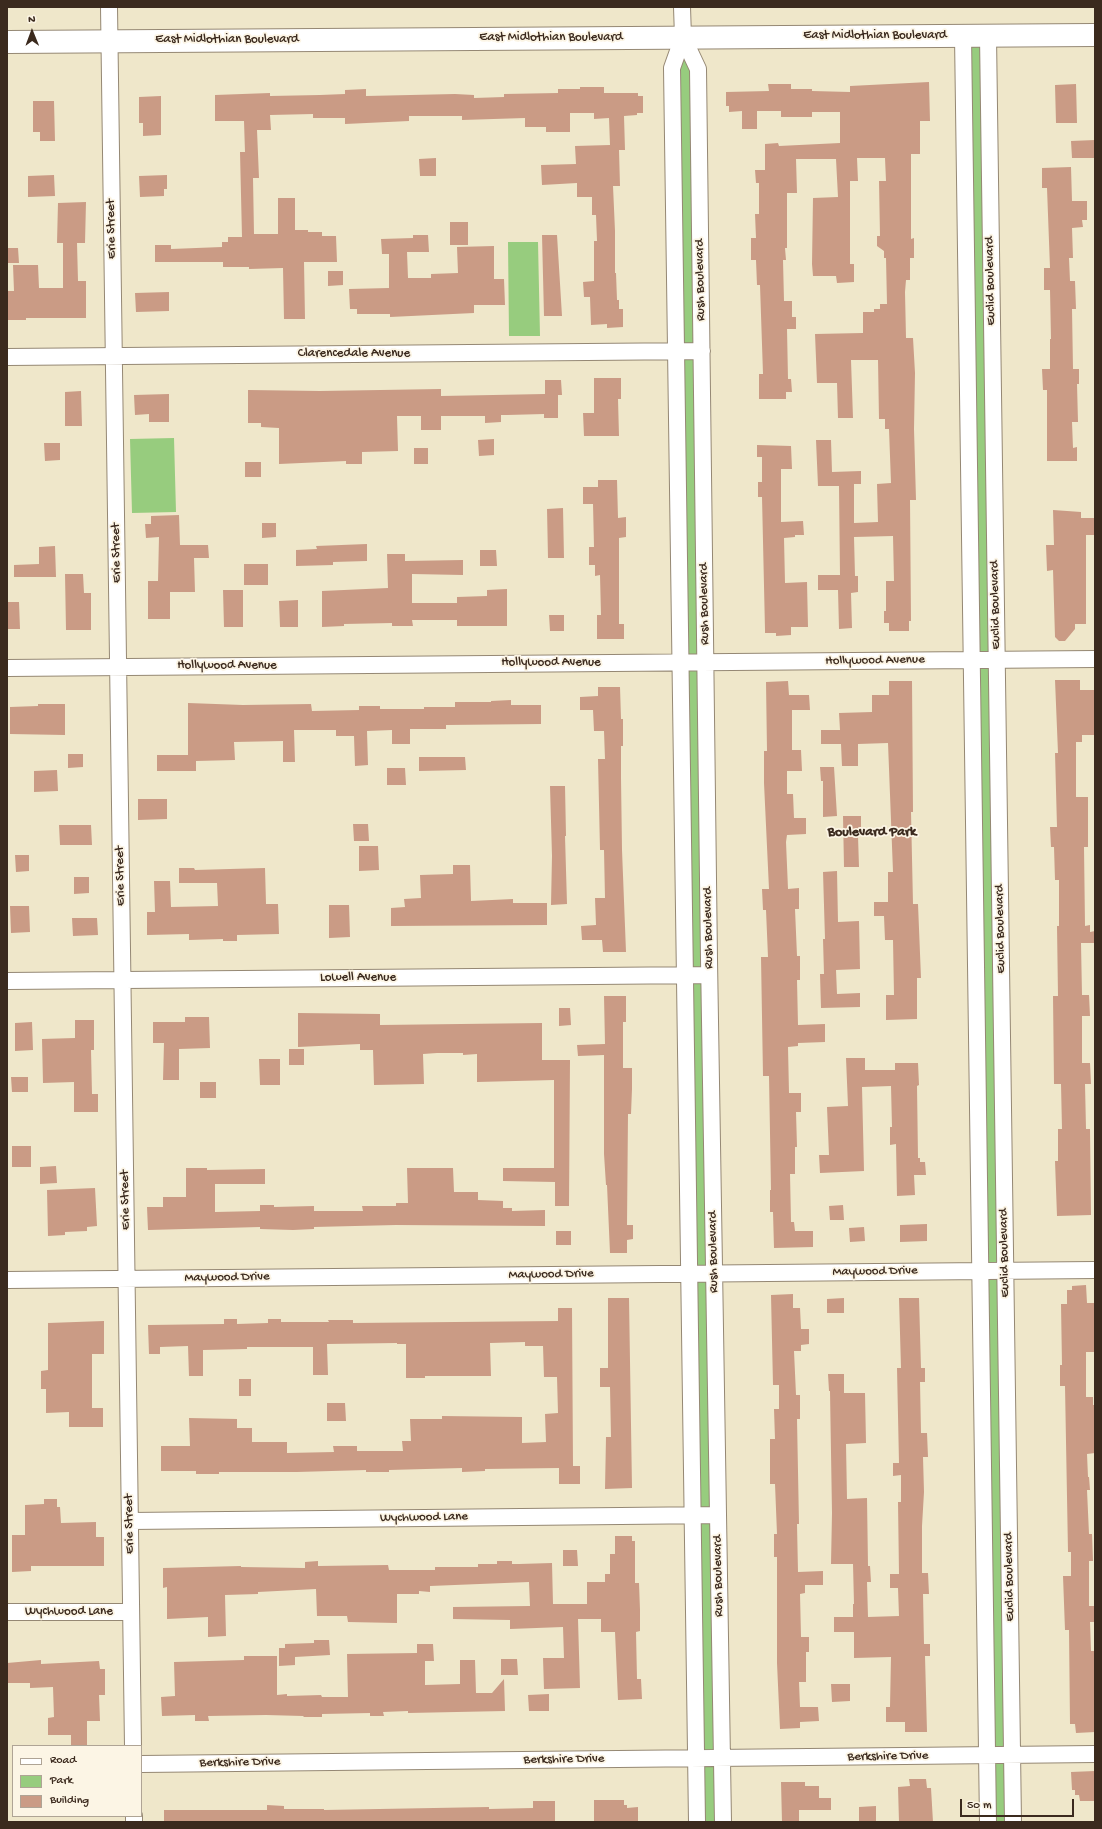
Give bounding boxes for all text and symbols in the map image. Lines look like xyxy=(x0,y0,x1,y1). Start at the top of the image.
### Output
north arrow xyxy=(12,12,52,52)
text: N xyxy=(28,14,35,26)
street label: East Midlothian Boulevard xyxy=(803,28,947,44)
street label: East Midlothian Boulevard xyxy=(479,30,623,46)
street label: East Midlothian Boulevard xyxy=(155,32,299,48)
street label: Erie Street xyxy=(104,199,120,259)
street label: Euclid Boulevard xyxy=(982,236,1000,326)
street label: Rush Boulevard xyxy=(692,239,710,321)
street label: Clarencedale Avenue xyxy=(298,346,410,362)
street label: Erie Street xyxy=(109,523,125,583)
street label: Euclid Boulevard xyxy=(987,560,1005,650)
street label: Rush Boulevard xyxy=(696,563,714,645)
street label: Hollywood Avenue xyxy=(825,652,925,670)
street label: Hollywood Avenue xyxy=(501,655,601,671)
street label: Hollywood Avenue xyxy=(177,658,277,674)
district label: Boulevard Park xyxy=(828,825,916,841)
street label: Erie Street xyxy=(113,846,129,906)
street label: Euclid Boulevard xyxy=(992,884,1010,974)
street label: Rush Boulevard xyxy=(700,887,718,969)
street label: Lowell Avenue xyxy=(320,970,396,986)
street label: Erie Street xyxy=(118,1170,134,1230)
street label: Euclid Boulevard xyxy=(996,1208,1014,1298)
street label: Rush Boulevard xyxy=(705,1211,723,1293)
street label: Maywood Drive xyxy=(832,1263,918,1281)
street label: Maywood Drive xyxy=(508,1266,594,1284)
street label: Maywood Drive xyxy=(184,1269,270,1287)
street label: Erie Street xyxy=(122,1494,138,1554)
street label: Wychwood Lane xyxy=(380,1509,468,1527)
street label: Euclid Boulevard xyxy=(1001,1532,1019,1622)
street label: Rush Boulevard xyxy=(710,1535,728,1617)
street label: Wychwood Lane xyxy=(25,1604,113,1620)
legend xyxy=(12,1745,142,1817)
street label: Berkshire Drive xyxy=(847,1748,929,1766)
street label: Berkshire Drive xyxy=(523,1751,605,1769)
text: Road xyxy=(50,1754,76,1768)
street label: Berkshire Drive xyxy=(199,1754,281,1772)
text: Park xyxy=(50,1774,73,1788)
scale bar xyxy=(962,1791,1076,1817)
text: Building xyxy=(50,1794,89,1808)
text: 50 m xyxy=(967,1799,992,1813)

